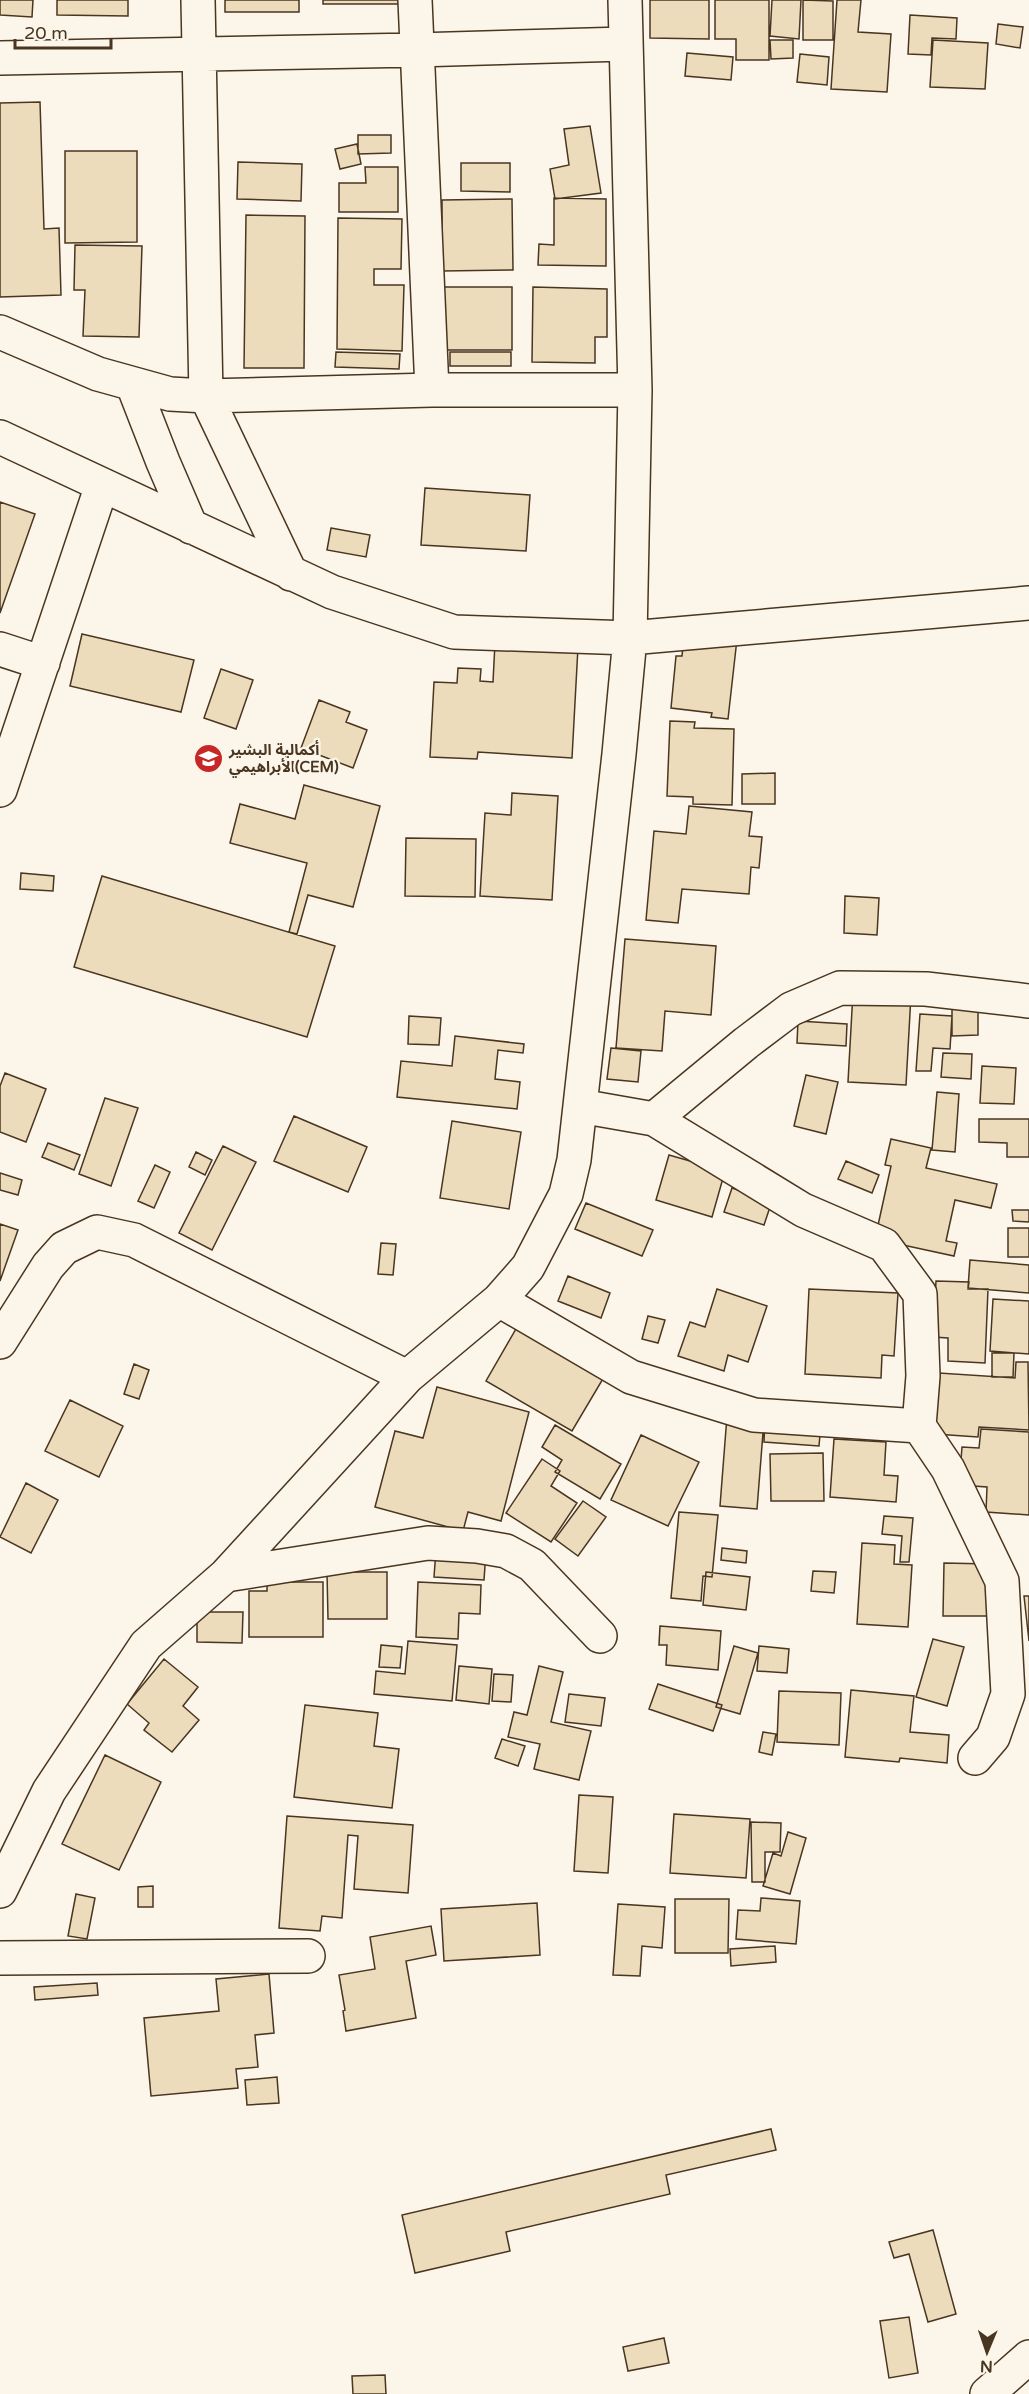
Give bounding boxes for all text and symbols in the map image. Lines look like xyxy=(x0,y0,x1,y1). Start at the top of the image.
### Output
scale bar xyxy=(15,12,111,50)
text: 20 m xyxy=(24,22,68,44)
place label: أكمالية البشير الأبراهيمي(CEM) xyxy=(228,740,339,778)
school or university icon: أكمالية البشير الأبراهيمي(CEM) xyxy=(192,743,224,775)
north arrow xyxy=(957,2322,1017,2382)
text: N xyxy=(980,2356,993,2376)

